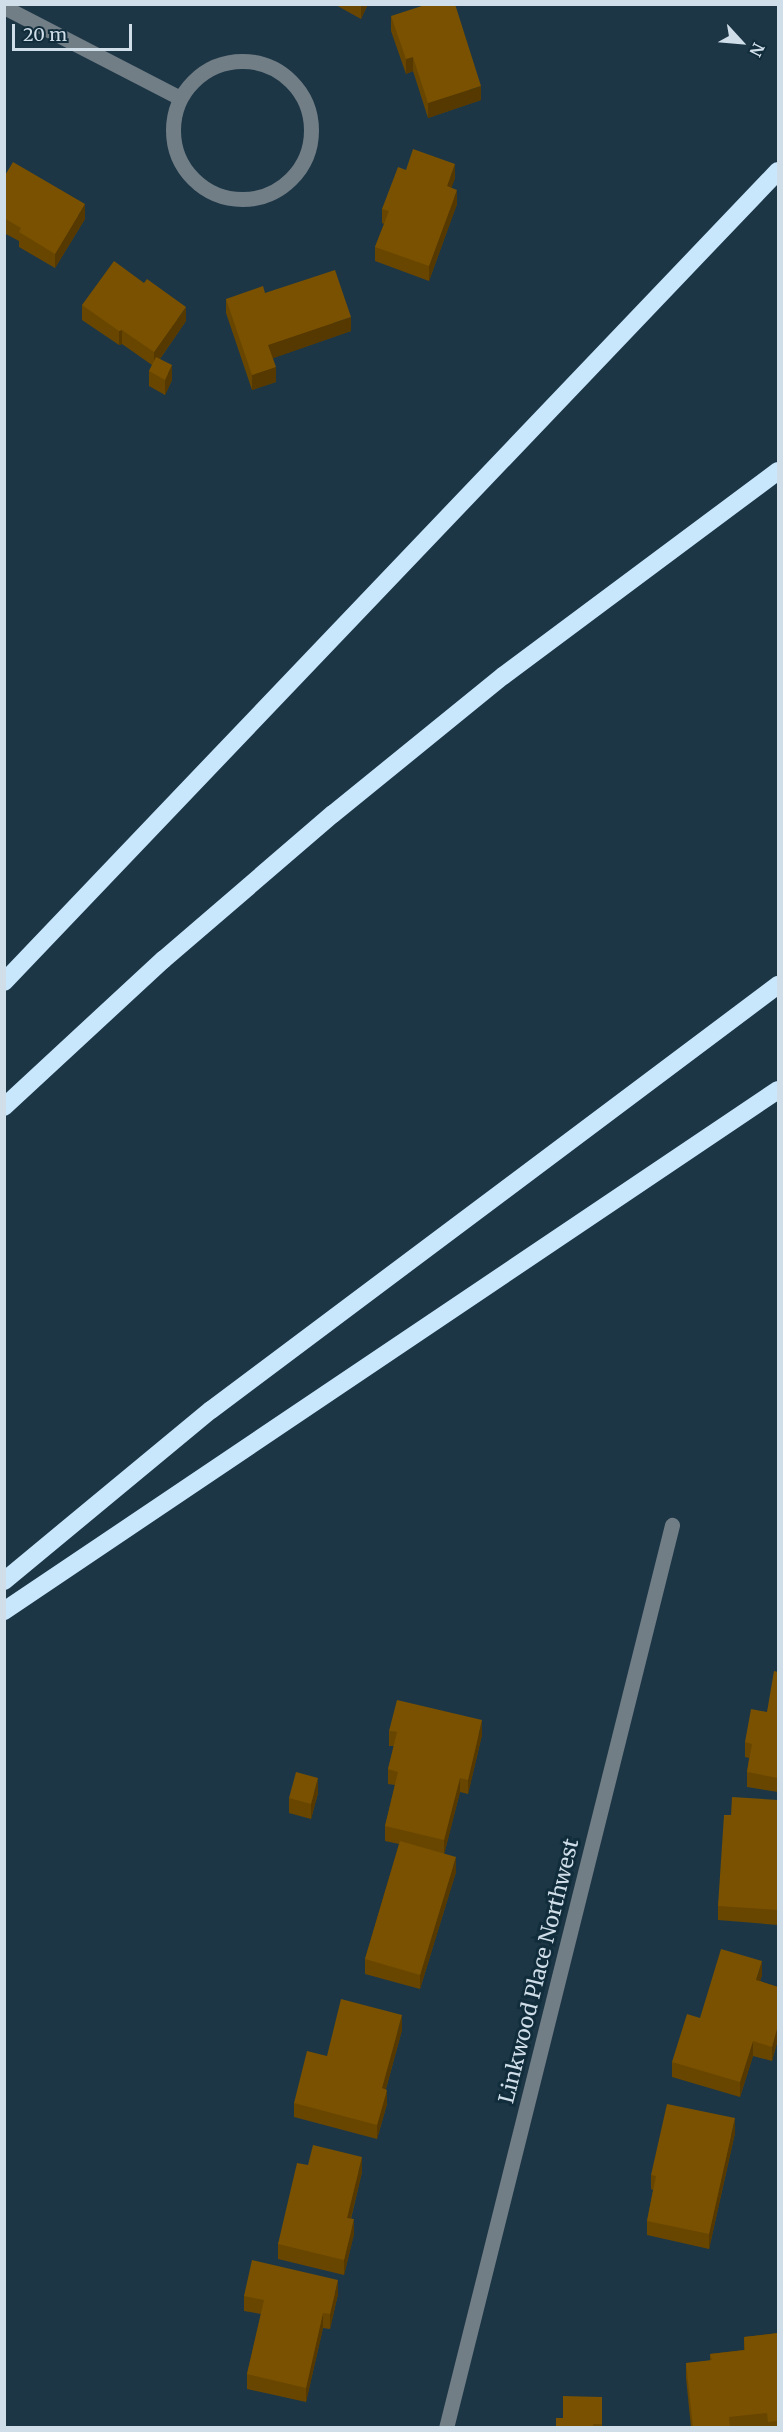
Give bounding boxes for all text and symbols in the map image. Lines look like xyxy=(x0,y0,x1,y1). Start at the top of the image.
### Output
scale bar xyxy=(15,12,135,50)
north arrow xyxy=(711,12,771,72)
text: 20 m xyxy=(23,23,67,46)
text: N xyxy=(745,40,769,60)
street label: Linkwood Place Northwest xyxy=(494,1836,584,2106)

